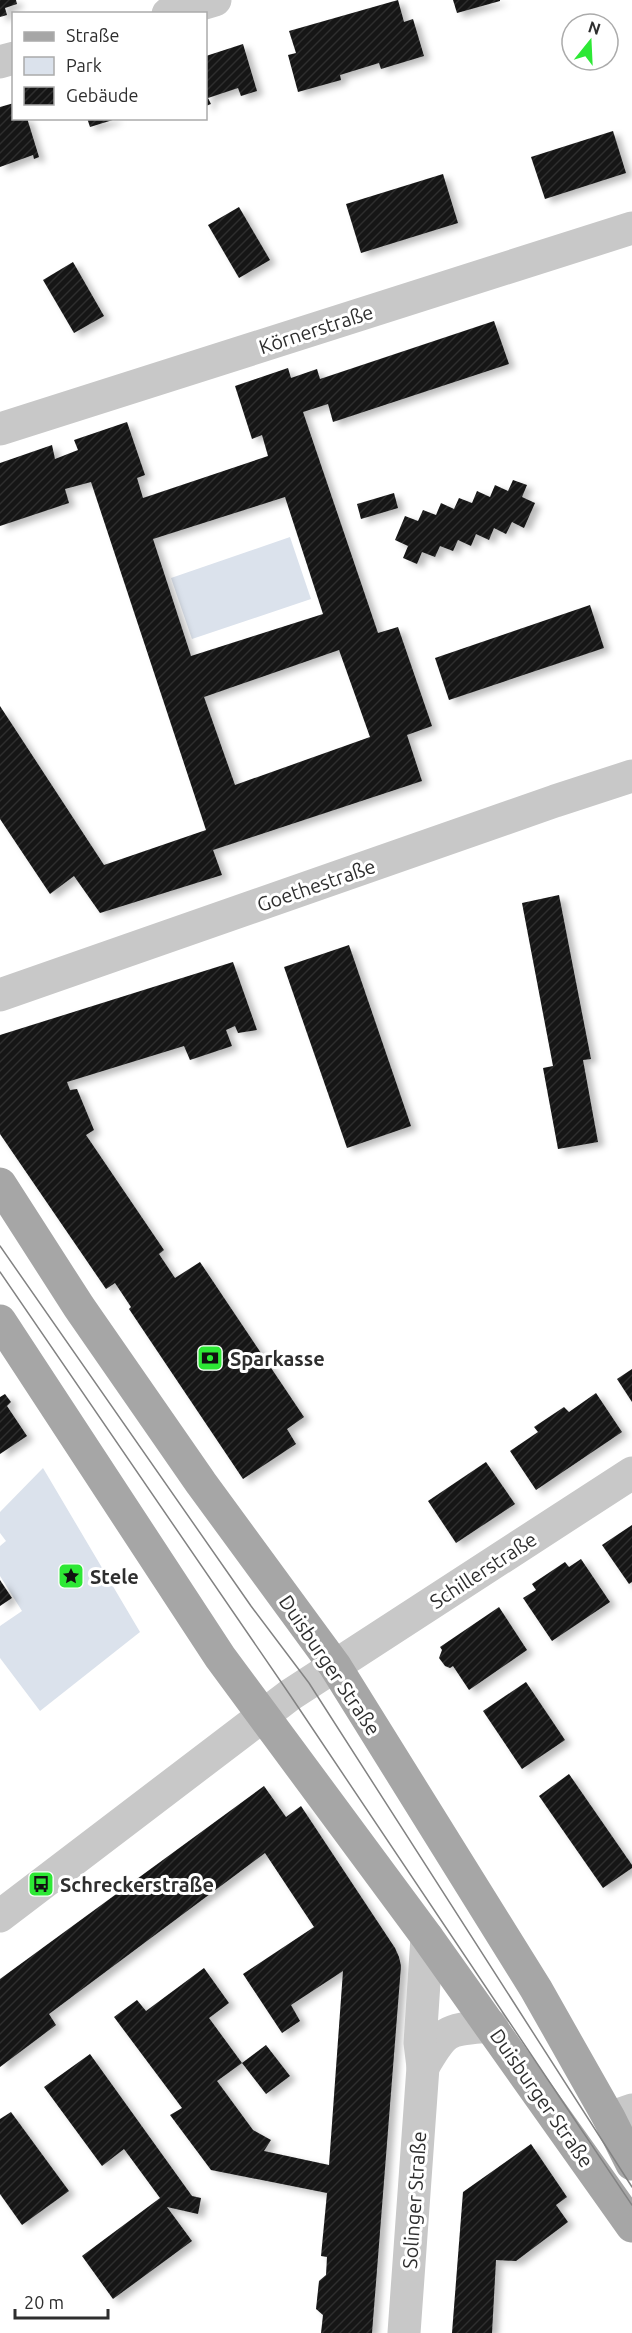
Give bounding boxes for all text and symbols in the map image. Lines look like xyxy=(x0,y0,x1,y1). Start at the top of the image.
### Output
legend xyxy=(12,12,207,120)
north arrow xyxy=(560,12,620,72)
text: N xyxy=(586,17,603,38)
text: Straße xyxy=(66,25,119,45)
text: Park xyxy=(66,55,102,75)
text: Gebäude xyxy=(66,85,138,105)
street label: Körnerstraße xyxy=(256,300,376,358)
street label: Goethestraße xyxy=(254,854,378,916)
bank icon: Sparkasse xyxy=(195,1343,225,1373)
place label: Sparkasse xyxy=(230,1347,325,1370)
street label: Schillerstraße xyxy=(425,1527,541,1613)
place icon: Stele xyxy=(56,1561,86,1591)
place label: Stele xyxy=(90,1565,139,1588)
street label: Duisburger Straße xyxy=(275,1591,385,1739)
bus stop icon: Schreckerstraße xyxy=(26,1869,56,1899)
place label: Schreckerstraße xyxy=(60,1873,214,1896)
street label: Duisburger Straße xyxy=(486,2024,598,2172)
street label: Solinger Straße xyxy=(398,2131,430,2269)
scale bar xyxy=(15,2282,108,2320)
text: 20 m xyxy=(24,2292,64,2312)

